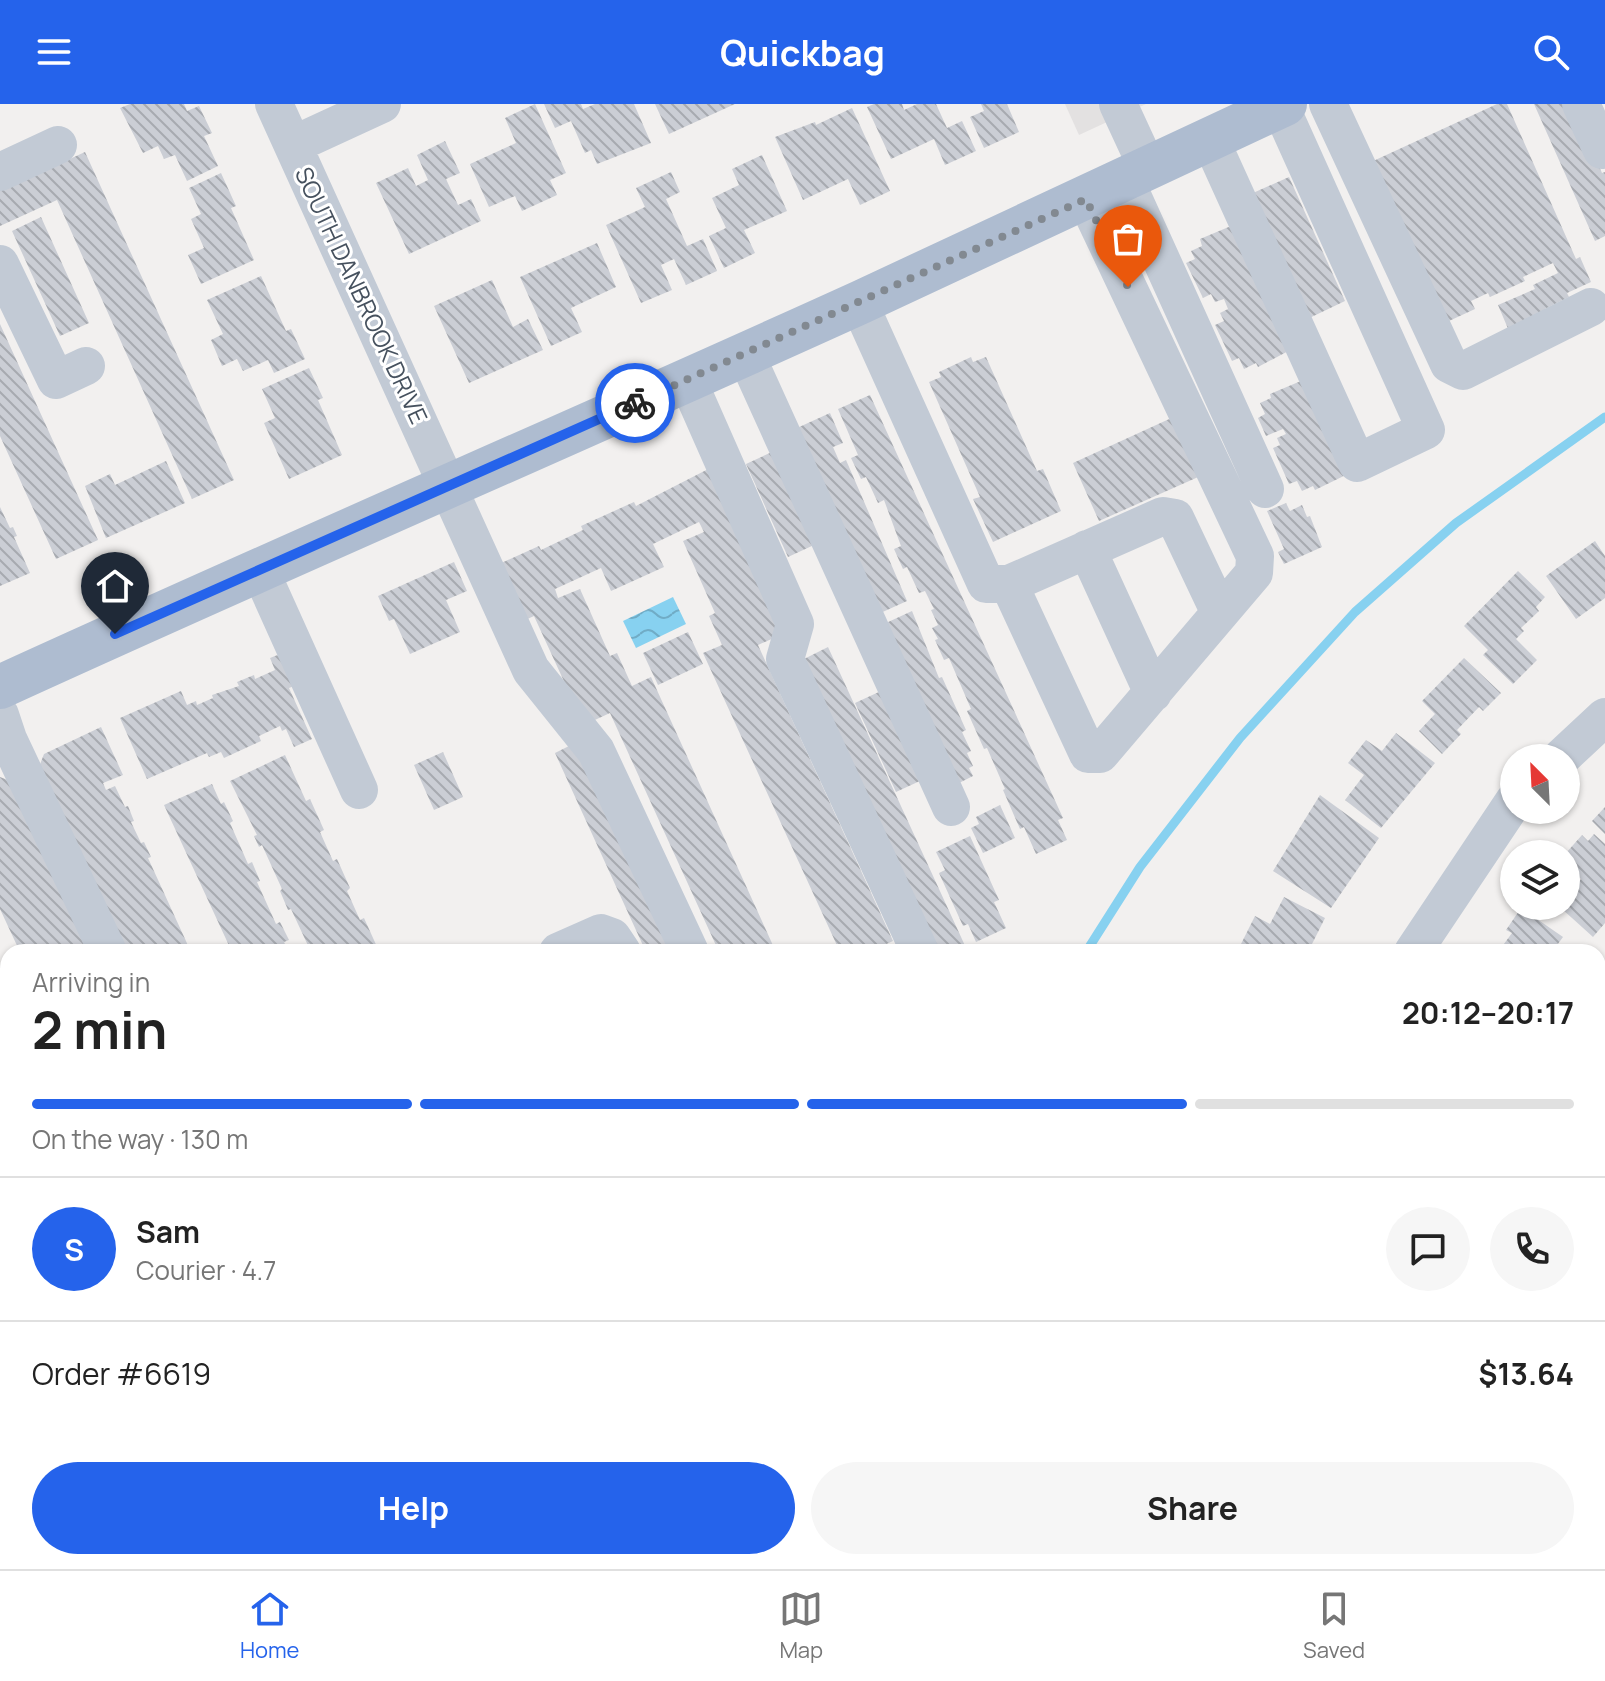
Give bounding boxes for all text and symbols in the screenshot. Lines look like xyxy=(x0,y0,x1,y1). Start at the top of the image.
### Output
text: Quickbag xyxy=(720,28,885,77)
icon: menu xyxy=(32,30,76,74)
icon: search xyxy=(1529,30,1573,74)
street label: SOUTH DANBROOK DRIVE xyxy=(288,161,436,429)
pin xyxy=(1094,205,1162,287)
icon: bag xyxy=(1106,217,1150,261)
courier xyxy=(595,363,675,443)
icon: bike xyxy=(613,381,657,425)
pin xyxy=(81,552,149,634)
icon: home xyxy=(93,564,137,608)
north arrow xyxy=(1500,744,1580,824)
map controls xyxy=(1500,744,1580,920)
button: layers xyxy=(1500,840,1580,920)
text: Arriving in xyxy=(32,964,150,1000)
text: 20:12–20:17 xyxy=(1402,992,1574,1033)
text: 2 min xyxy=(32,994,167,1065)
text: On the way · 130 m xyxy=(32,1121,248,1157)
button: chat xyxy=(1386,1207,1470,1291)
button: phone xyxy=(1490,1207,1574,1291)
text: Sam xyxy=(136,1211,200,1252)
text: S xyxy=(64,1229,84,1270)
text: Courier · 4.7 xyxy=(136,1252,276,1288)
text: Order #6619 xyxy=(32,1353,211,1394)
text: $13.64 xyxy=(1479,1353,1574,1394)
button: Help xyxy=(32,1462,795,1554)
button: Share xyxy=(811,1462,1574,1554)
tab: Home xyxy=(240,1587,299,1665)
tab: Map xyxy=(779,1587,823,1665)
tab: Saved xyxy=(1303,1587,1365,1665)

